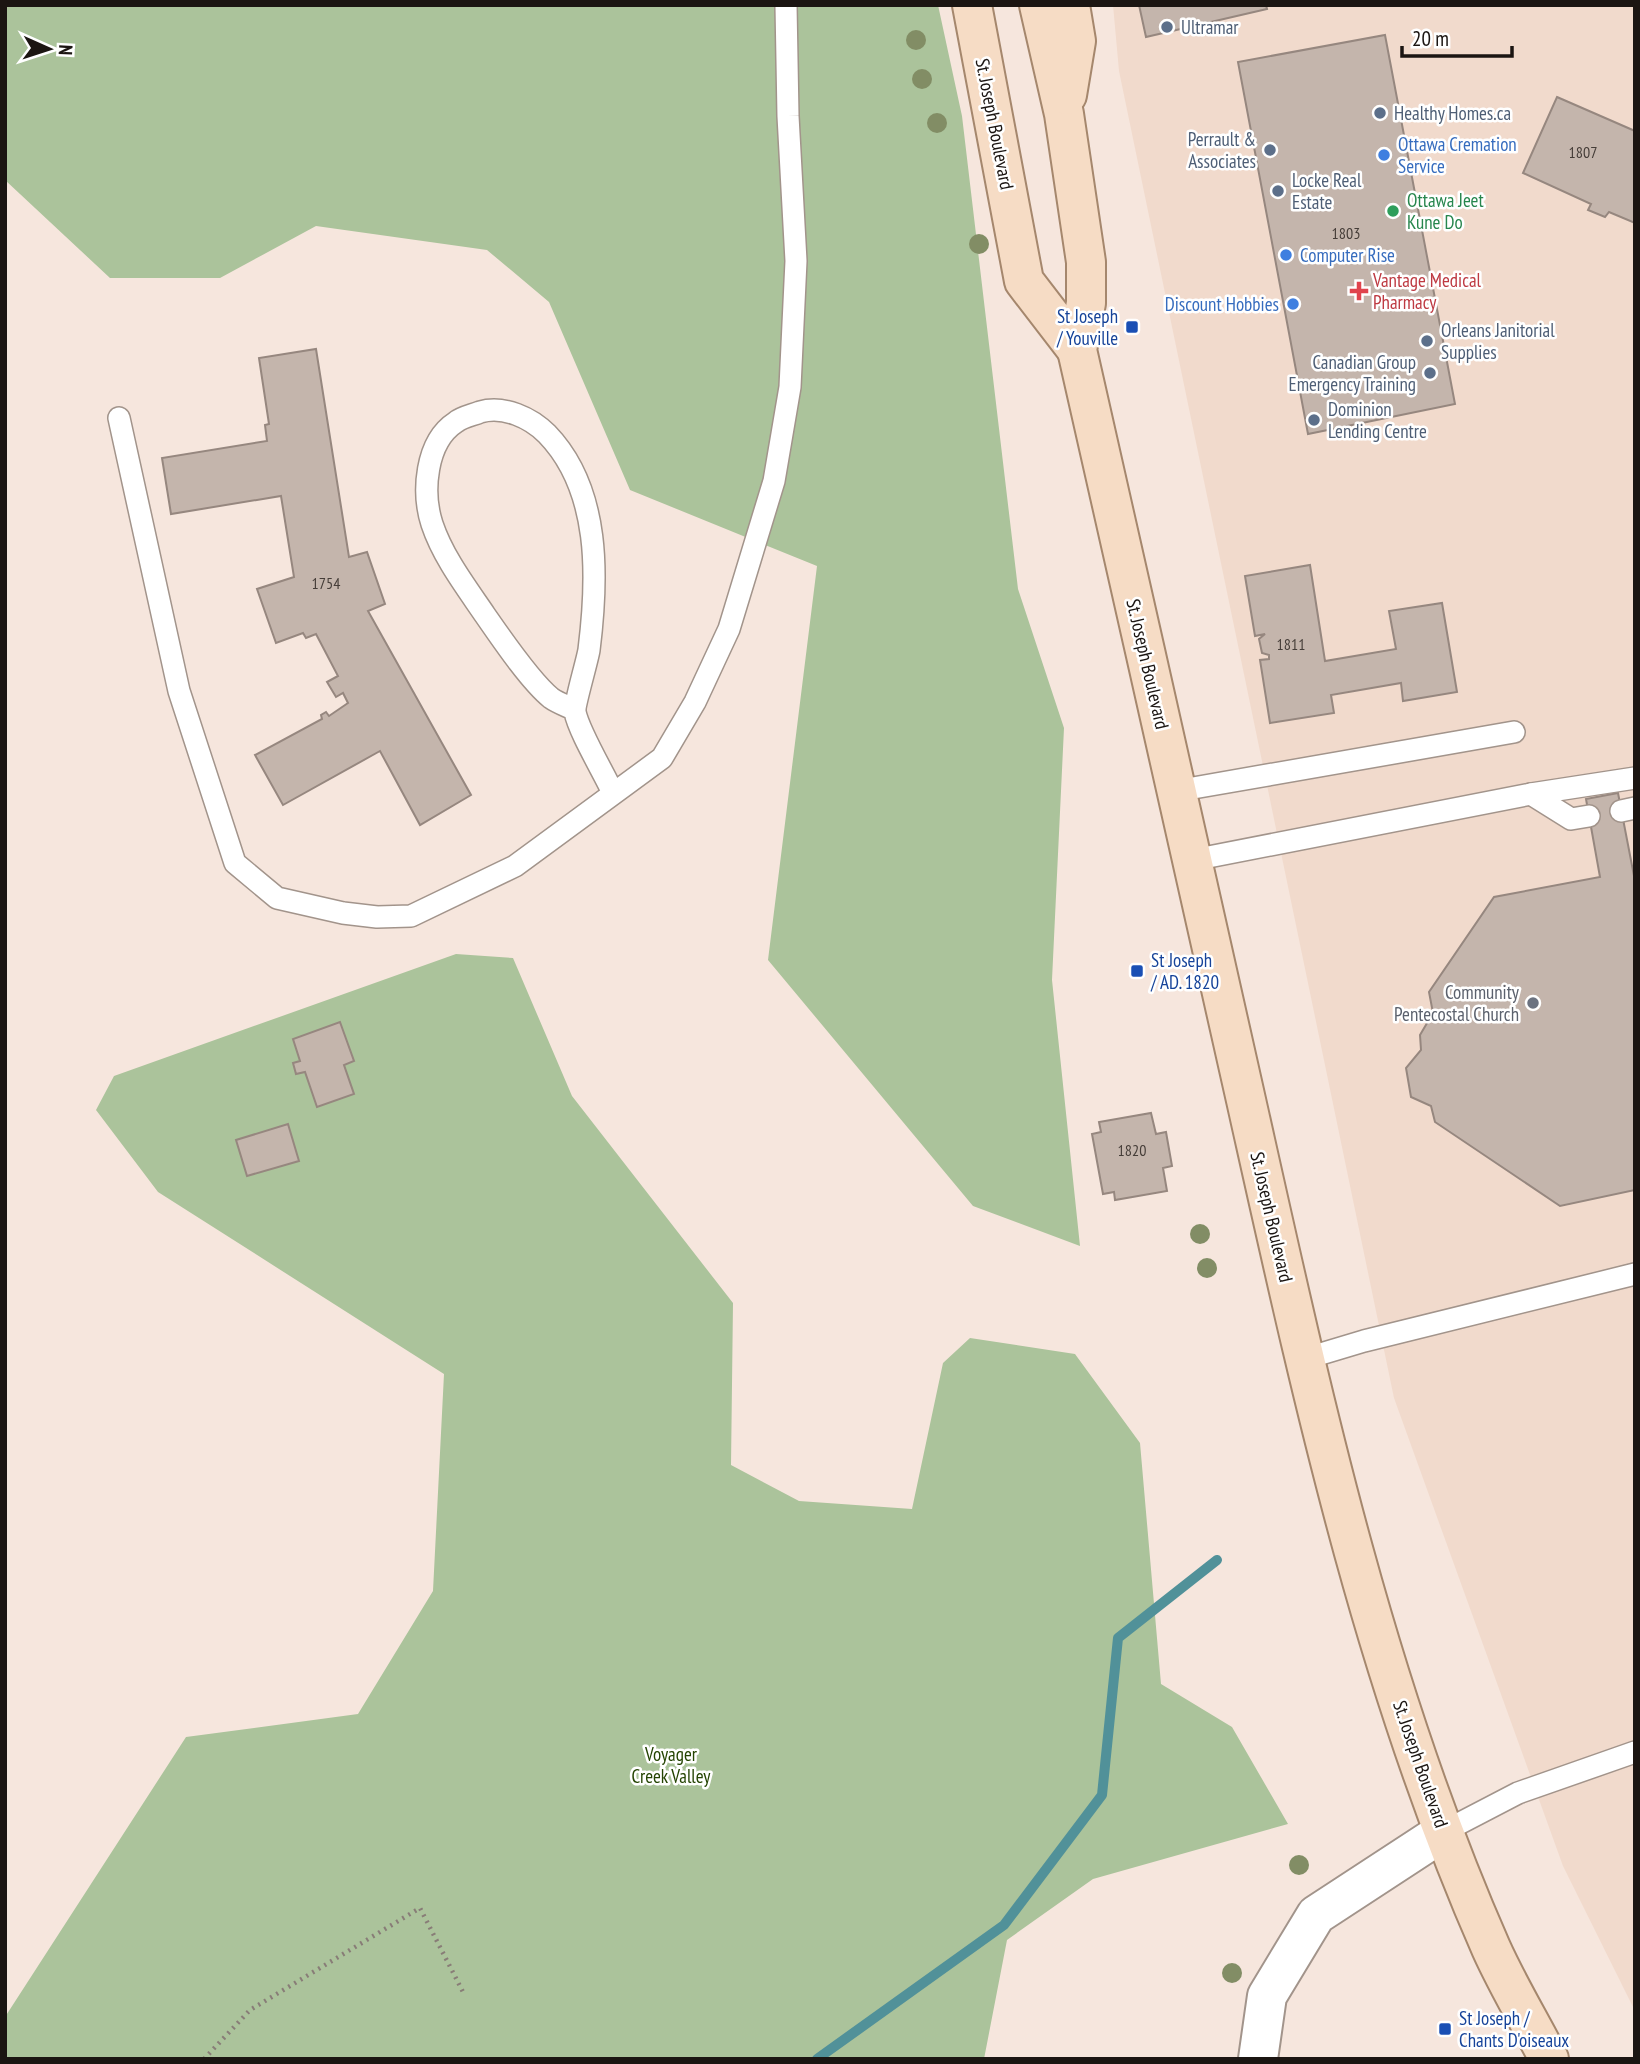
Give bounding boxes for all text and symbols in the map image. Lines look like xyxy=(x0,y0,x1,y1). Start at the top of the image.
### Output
north arrow xyxy=(14,14,84,84)
scale bar xyxy=(1402,14,1512,58)
place label: Ultramar xyxy=(1181,15,1239,39)
marker: Ultramar xyxy=(1159,19,1175,35)
text: 20 m xyxy=(1412,25,1449,52)
text: N xyxy=(54,44,78,56)
street label: St. Joseph Boulevard xyxy=(971,56,1019,192)
place label: Healthy Homes.ca xyxy=(1394,101,1511,125)
marker: Healthy Homes.ca xyxy=(1372,105,1388,121)
place label: Perrault & Associates xyxy=(1188,127,1256,173)
place label: Ottawa Cremation Service xyxy=(1398,132,1517,178)
marker: Perrault & Associates xyxy=(1262,142,1278,158)
house number: 1807 xyxy=(1569,142,1597,162)
marker: Ottawa Cremation Service xyxy=(1376,147,1392,163)
place label: Locke Real Estate xyxy=(1292,168,1362,214)
marker: Locke Real Estate xyxy=(1270,183,1286,199)
place label: Ottawa Jeet Kune Do xyxy=(1407,188,1484,234)
marker: Ottawa Jeet Kune Do xyxy=(1385,203,1401,219)
house number: 1803 xyxy=(1332,223,1360,243)
place label: Computer Rise xyxy=(1300,243,1395,267)
marker: Computer Rise xyxy=(1278,247,1294,263)
place label: Vantage Medical Pharmacy xyxy=(1372,268,1482,314)
marker: Vantage Medical Pharmacy xyxy=(1351,283,1367,299)
place label: Discount Hobbies xyxy=(1165,292,1279,316)
marker: Discount Hobbies xyxy=(1285,296,1301,312)
place label: St Joseph / Youville xyxy=(1056,304,1118,350)
place label: Orleans Janitorial Supplies xyxy=(1441,318,1555,364)
marker: St Joseph / Youville xyxy=(1124,319,1140,335)
marker: Orleans Janitorial Supplies xyxy=(1419,333,1435,349)
place label: Canadian Group Emergency Training xyxy=(1289,350,1416,396)
marker: Canadian Group Emergency Training xyxy=(1422,365,1438,381)
place label: Dominion Lending Centre xyxy=(1328,397,1427,443)
marker: Dominion Lending Centre xyxy=(1306,412,1322,428)
house number: 1754 xyxy=(312,573,340,593)
street label: St. Joseph Boulevard xyxy=(1121,597,1175,731)
house number: 1811 xyxy=(1277,634,1305,654)
place label: St Joseph / AD. 1820 xyxy=(1150,948,1219,994)
marker: St Joseph / AD. 1820 xyxy=(1129,963,1145,979)
place label: Community Pentecostal Church xyxy=(1394,980,1520,1026)
marker: Community Pentecostal Church xyxy=(1525,995,1541,1011)
house number: 1820 xyxy=(1118,1140,1146,1160)
street label: St. Joseph Boulevard xyxy=(1245,1150,1299,1284)
street label: St. Joseph Boulevard xyxy=(1388,1697,1454,1831)
park label: Voyager Creek Valley xyxy=(632,1742,711,1788)
place label: St Joseph / Chants D'oiseaux xyxy=(1459,2006,1569,2052)
marker: St Joseph / Chants D'oiseaux xyxy=(1437,2021,1453,2037)

